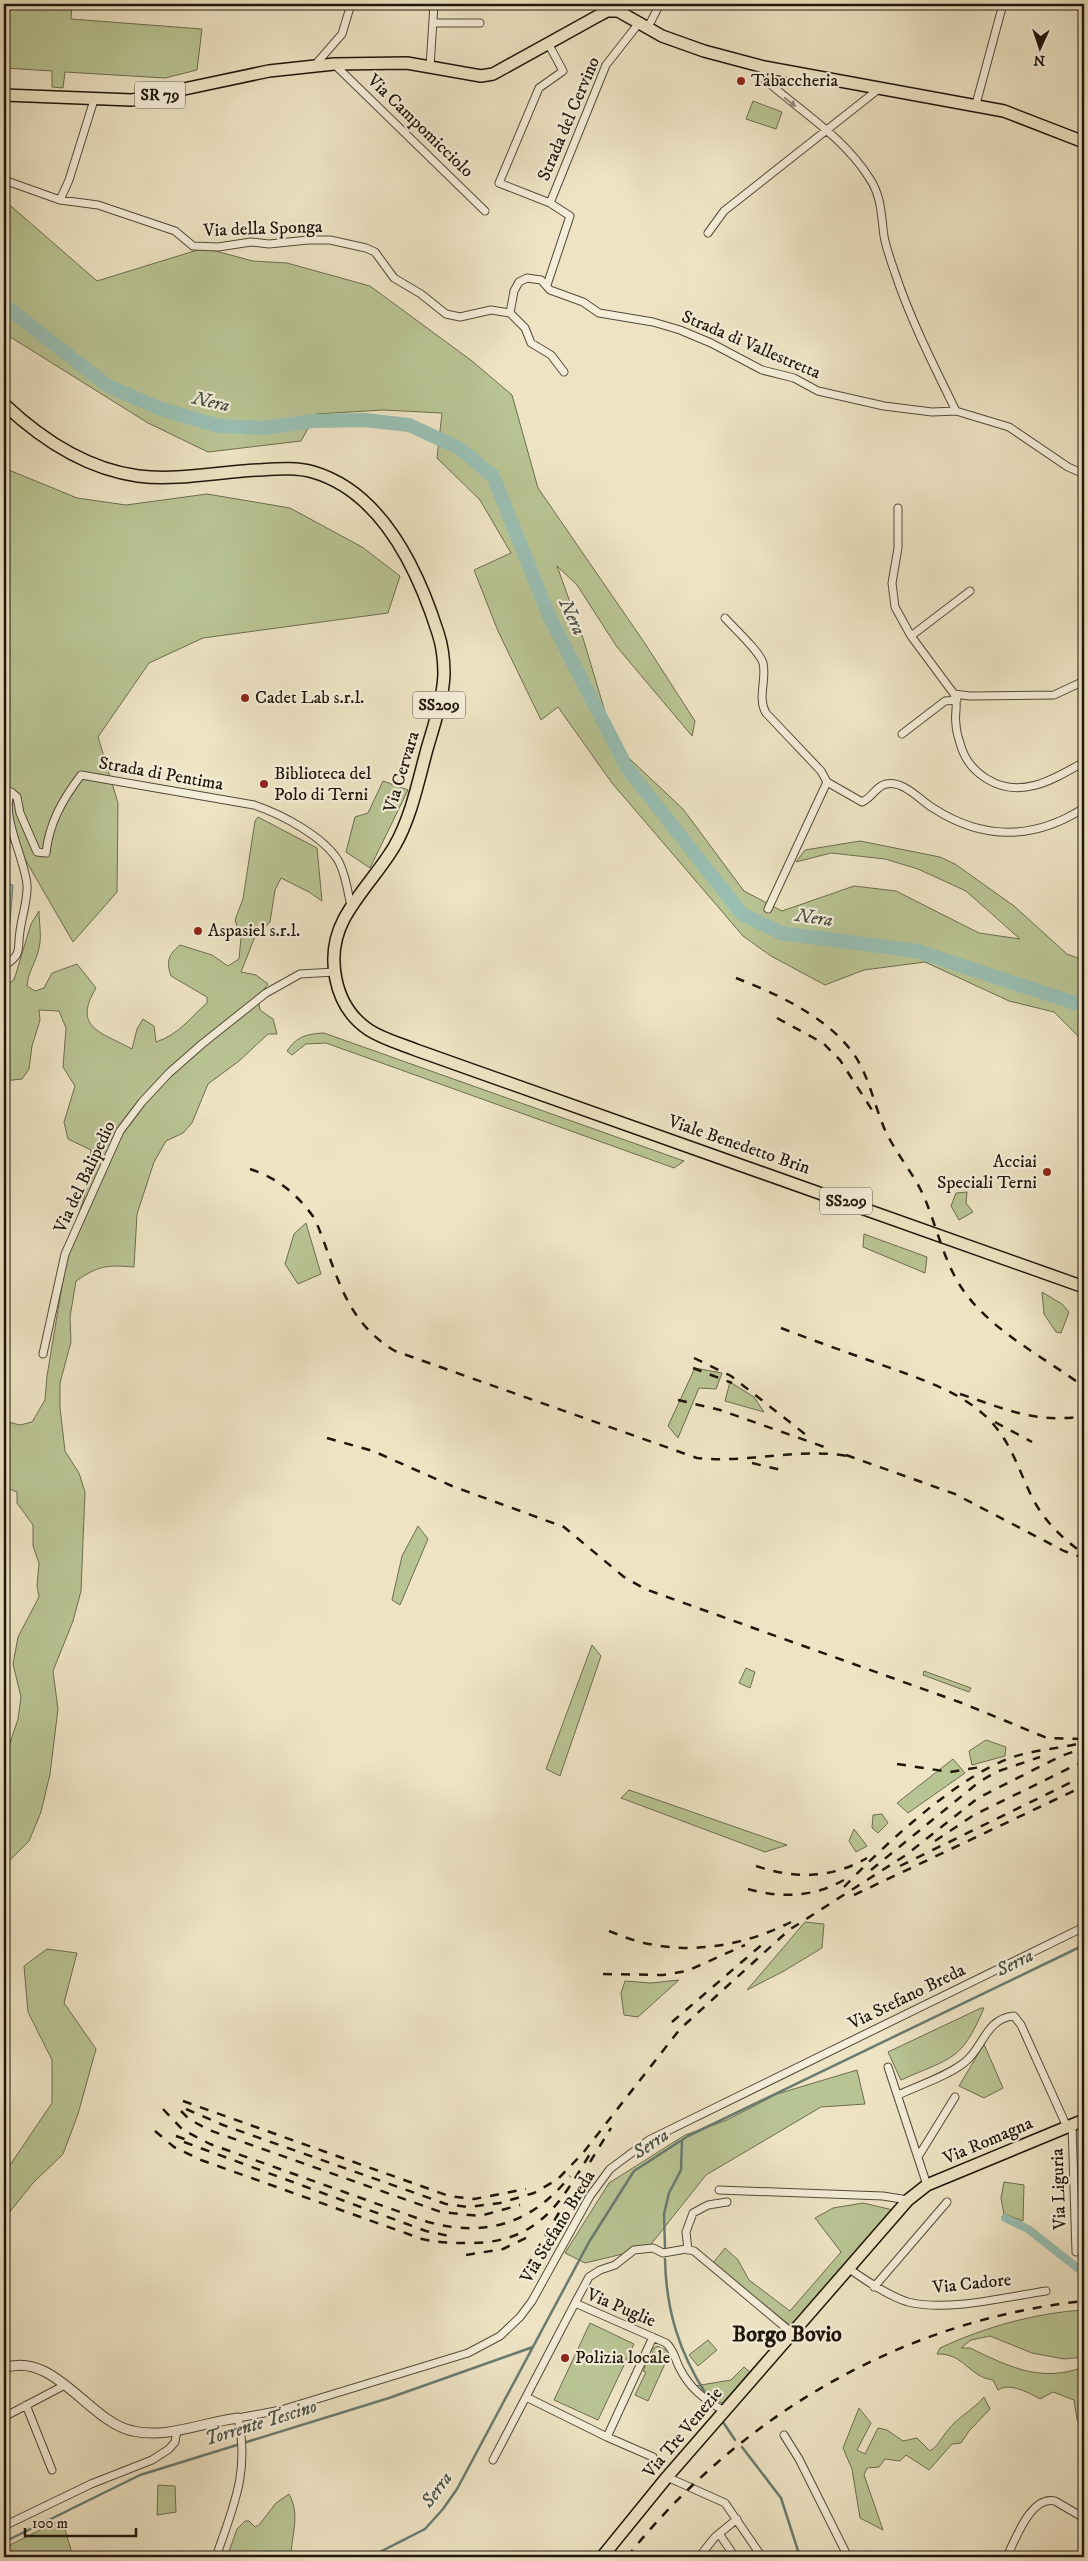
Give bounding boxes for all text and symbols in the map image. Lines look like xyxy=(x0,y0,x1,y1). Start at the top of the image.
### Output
north arrow xyxy=(1016,22,1066,72)
text: N xyxy=(1033,51,1046,69)
street label: Strada del Cervino xyxy=(533,53,605,184)
street label: Via Campomicciolo xyxy=(361,69,478,183)
place label: Tabaccheria xyxy=(751,70,838,92)
marker: Tabaccheria xyxy=(735,75,747,87)
road number: SR 79 xyxy=(135,82,185,108)
one-way arrow xyxy=(783,96,796,107)
street label: Via della Sponga xyxy=(202,216,323,242)
street label: Strada di Vallestretta xyxy=(678,306,824,384)
water label: Nera xyxy=(189,386,232,417)
water label: Nera xyxy=(553,594,590,639)
place label: Cadet Lab s.r.l. xyxy=(255,687,364,709)
marker: Cadet Lab s.r.l. xyxy=(239,692,251,704)
road number: SS209 xyxy=(413,692,465,718)
street label: Via Cervara xyxy=(379,728,425,816)
street label: Strada di Pentima xyxy=(97,752,225,796)
place label: Biblioteca del Polo di Terni xyxy=(274,763,372,806)
marker: Biblioteca del Polo di Terni xyxy=(258,778,270,790)
water label: Nera xyxy=(793,904,834,932)
place label: Aspasiel s.r.l. xyxy=(208,920,300,942)
marker: Aspasiel s.r.l. xyxy=(192,925,204,937)
street label: Viale Benedetto Brin xyxy=(664,1110,813,1180)
street label: Via del Balipedio xyxy=(49,1117,121,1237)
place label: Acciai Speciali Terni xyxy=(937,1151,1037,1194)
marker: Acciai Speciali Terni xyxy=(1041,1166,1053,1178)
road number: SS209 xyxy=(820,1188,872,1214)
water label: Serra xyxy=(992,1944,1037,1982)
street label: Via Stefano Breda xyxy=(844,1959,969,2035)
street label: Via Romagna xyxy=(939,2112,1036,2170)
water label: Serra xyxy=(628,2124,673,2165)
street label: Via Liguria xyxy=(1047,2148,1071,2231)
street label: Via Stefano Breda xyxy=(515,2166,600,2288)
street label: Via Cadore xyxy=(931,2269,1012,2299)
street label: Via Puglie xyxy=(582,2283,659,2332)
district label: Borgo Bovio xyxy=(732,2321,842,2348)
place label: Polizia locale xyxy=(575,2347,670,2369)
marker: Polizia locale xyxy=(559,2352,571,2364)
street label: Via Tre Venezie xyxy=(638,2383,727,2484)
water label: Torrente Tescino xyxy=(202,2395,320,2451)
water label: Serra xyxy=(416,2468,458,2513)
scale bar xyxy=(25,2506,136,2538)
text: 100 m xyxy=(32,2514,68,2533)

